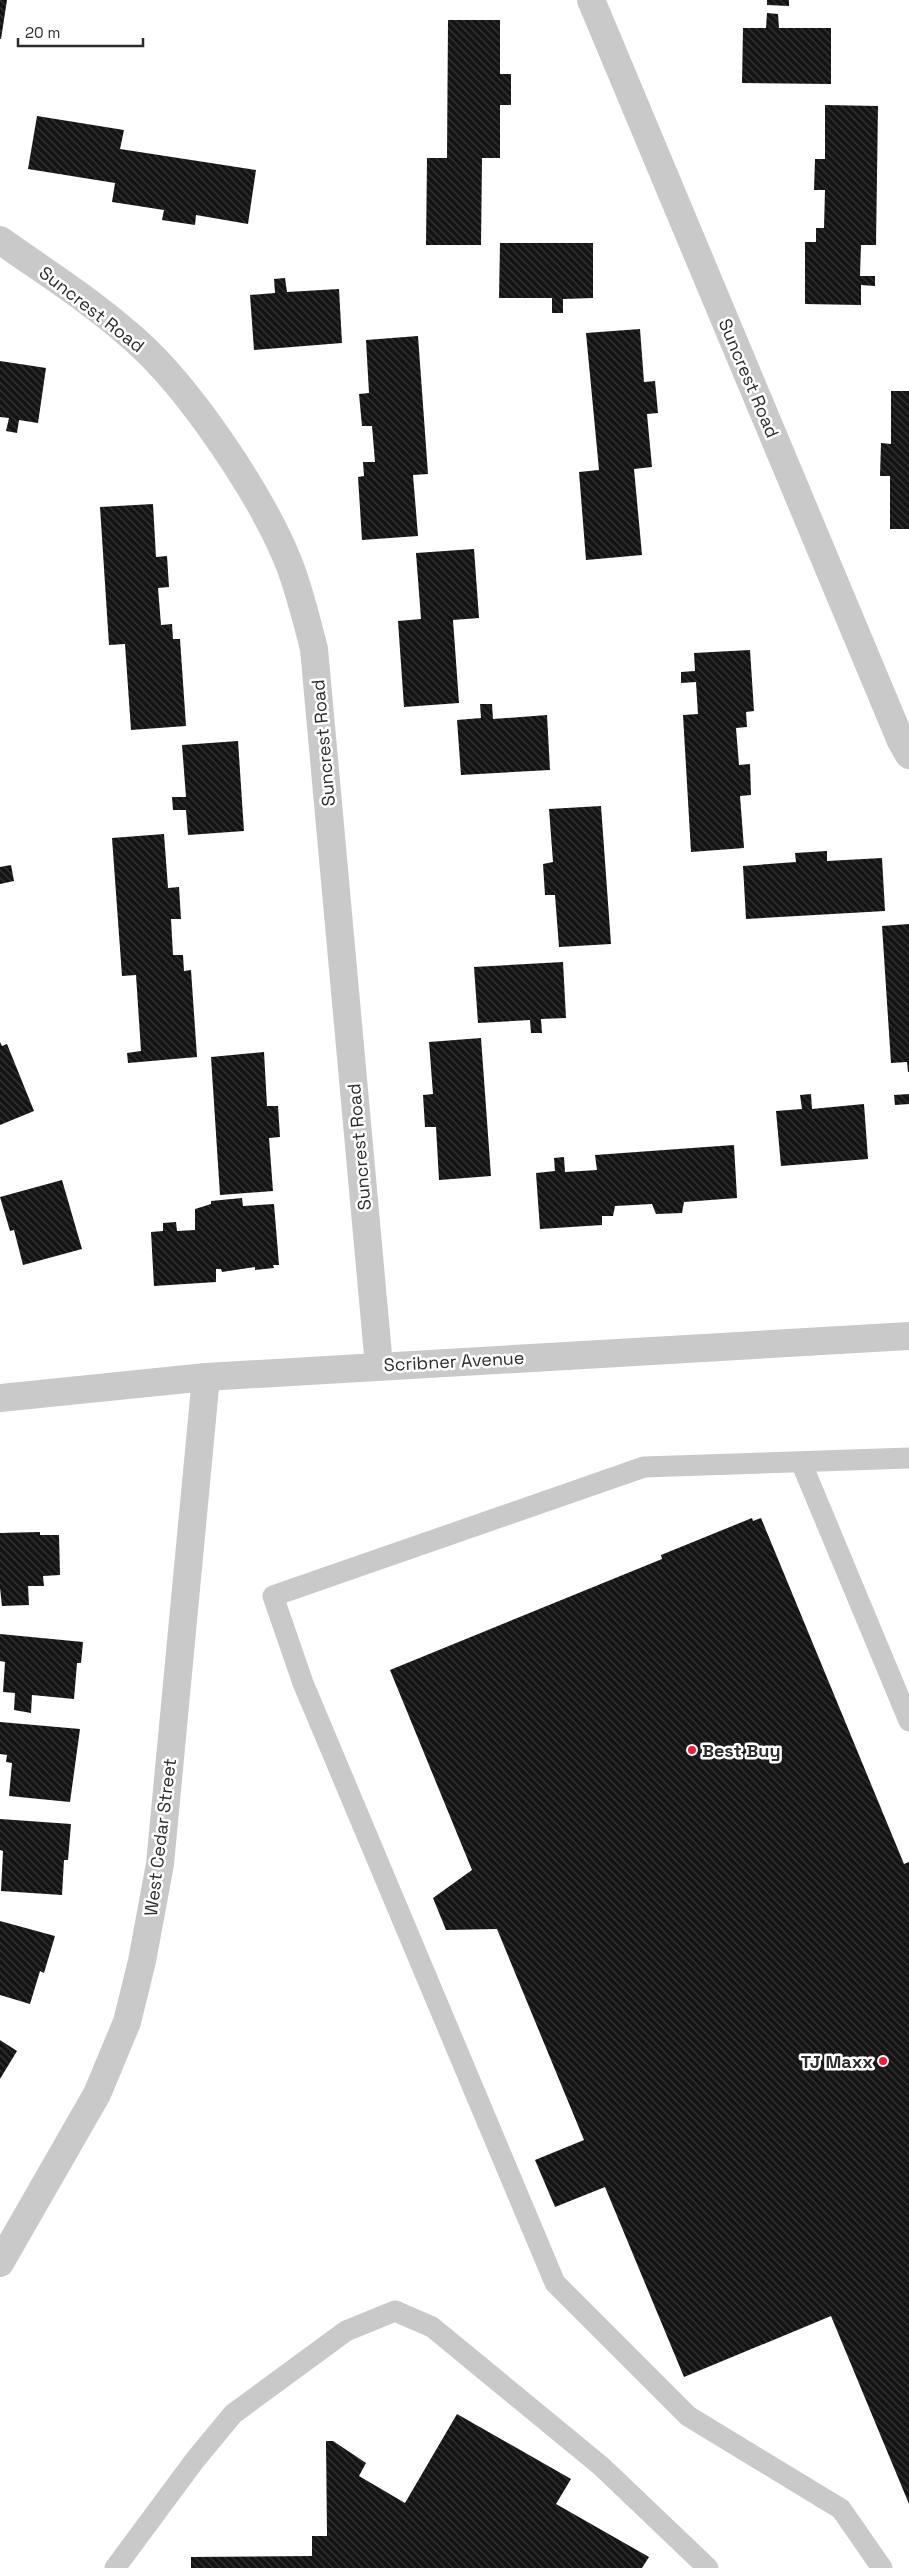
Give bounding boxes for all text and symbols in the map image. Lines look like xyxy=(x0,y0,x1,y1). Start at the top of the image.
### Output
scale bar xyxy=(18,15,142,47)
text: 20 m xyxy=(25,23,60,42)
street label: Suncrest Road xyxy=(35,261,149,357)
street label: Suncrest Road xyxy=(714,315,784,441)
street label: Suncrest Road xyxy=(306,679,340,807)
street label: Suncrest Road xyxy=(342,1083,376,1211)
street label: Scribner Avenue xyxy=(383,1346,525,1376)
place label: Best Buy xyxy=(702,1739,781,1762)
marker: Best Buy xyxy=(686,1744,698,1756)
street label: West Cedar Street xyxy=(139,1757,181,1917)
place label: TJ Maxx xyxy=(801,2050,873,2073)
marker: TJ Maxx xyxy=(877,2055,889,2067)

